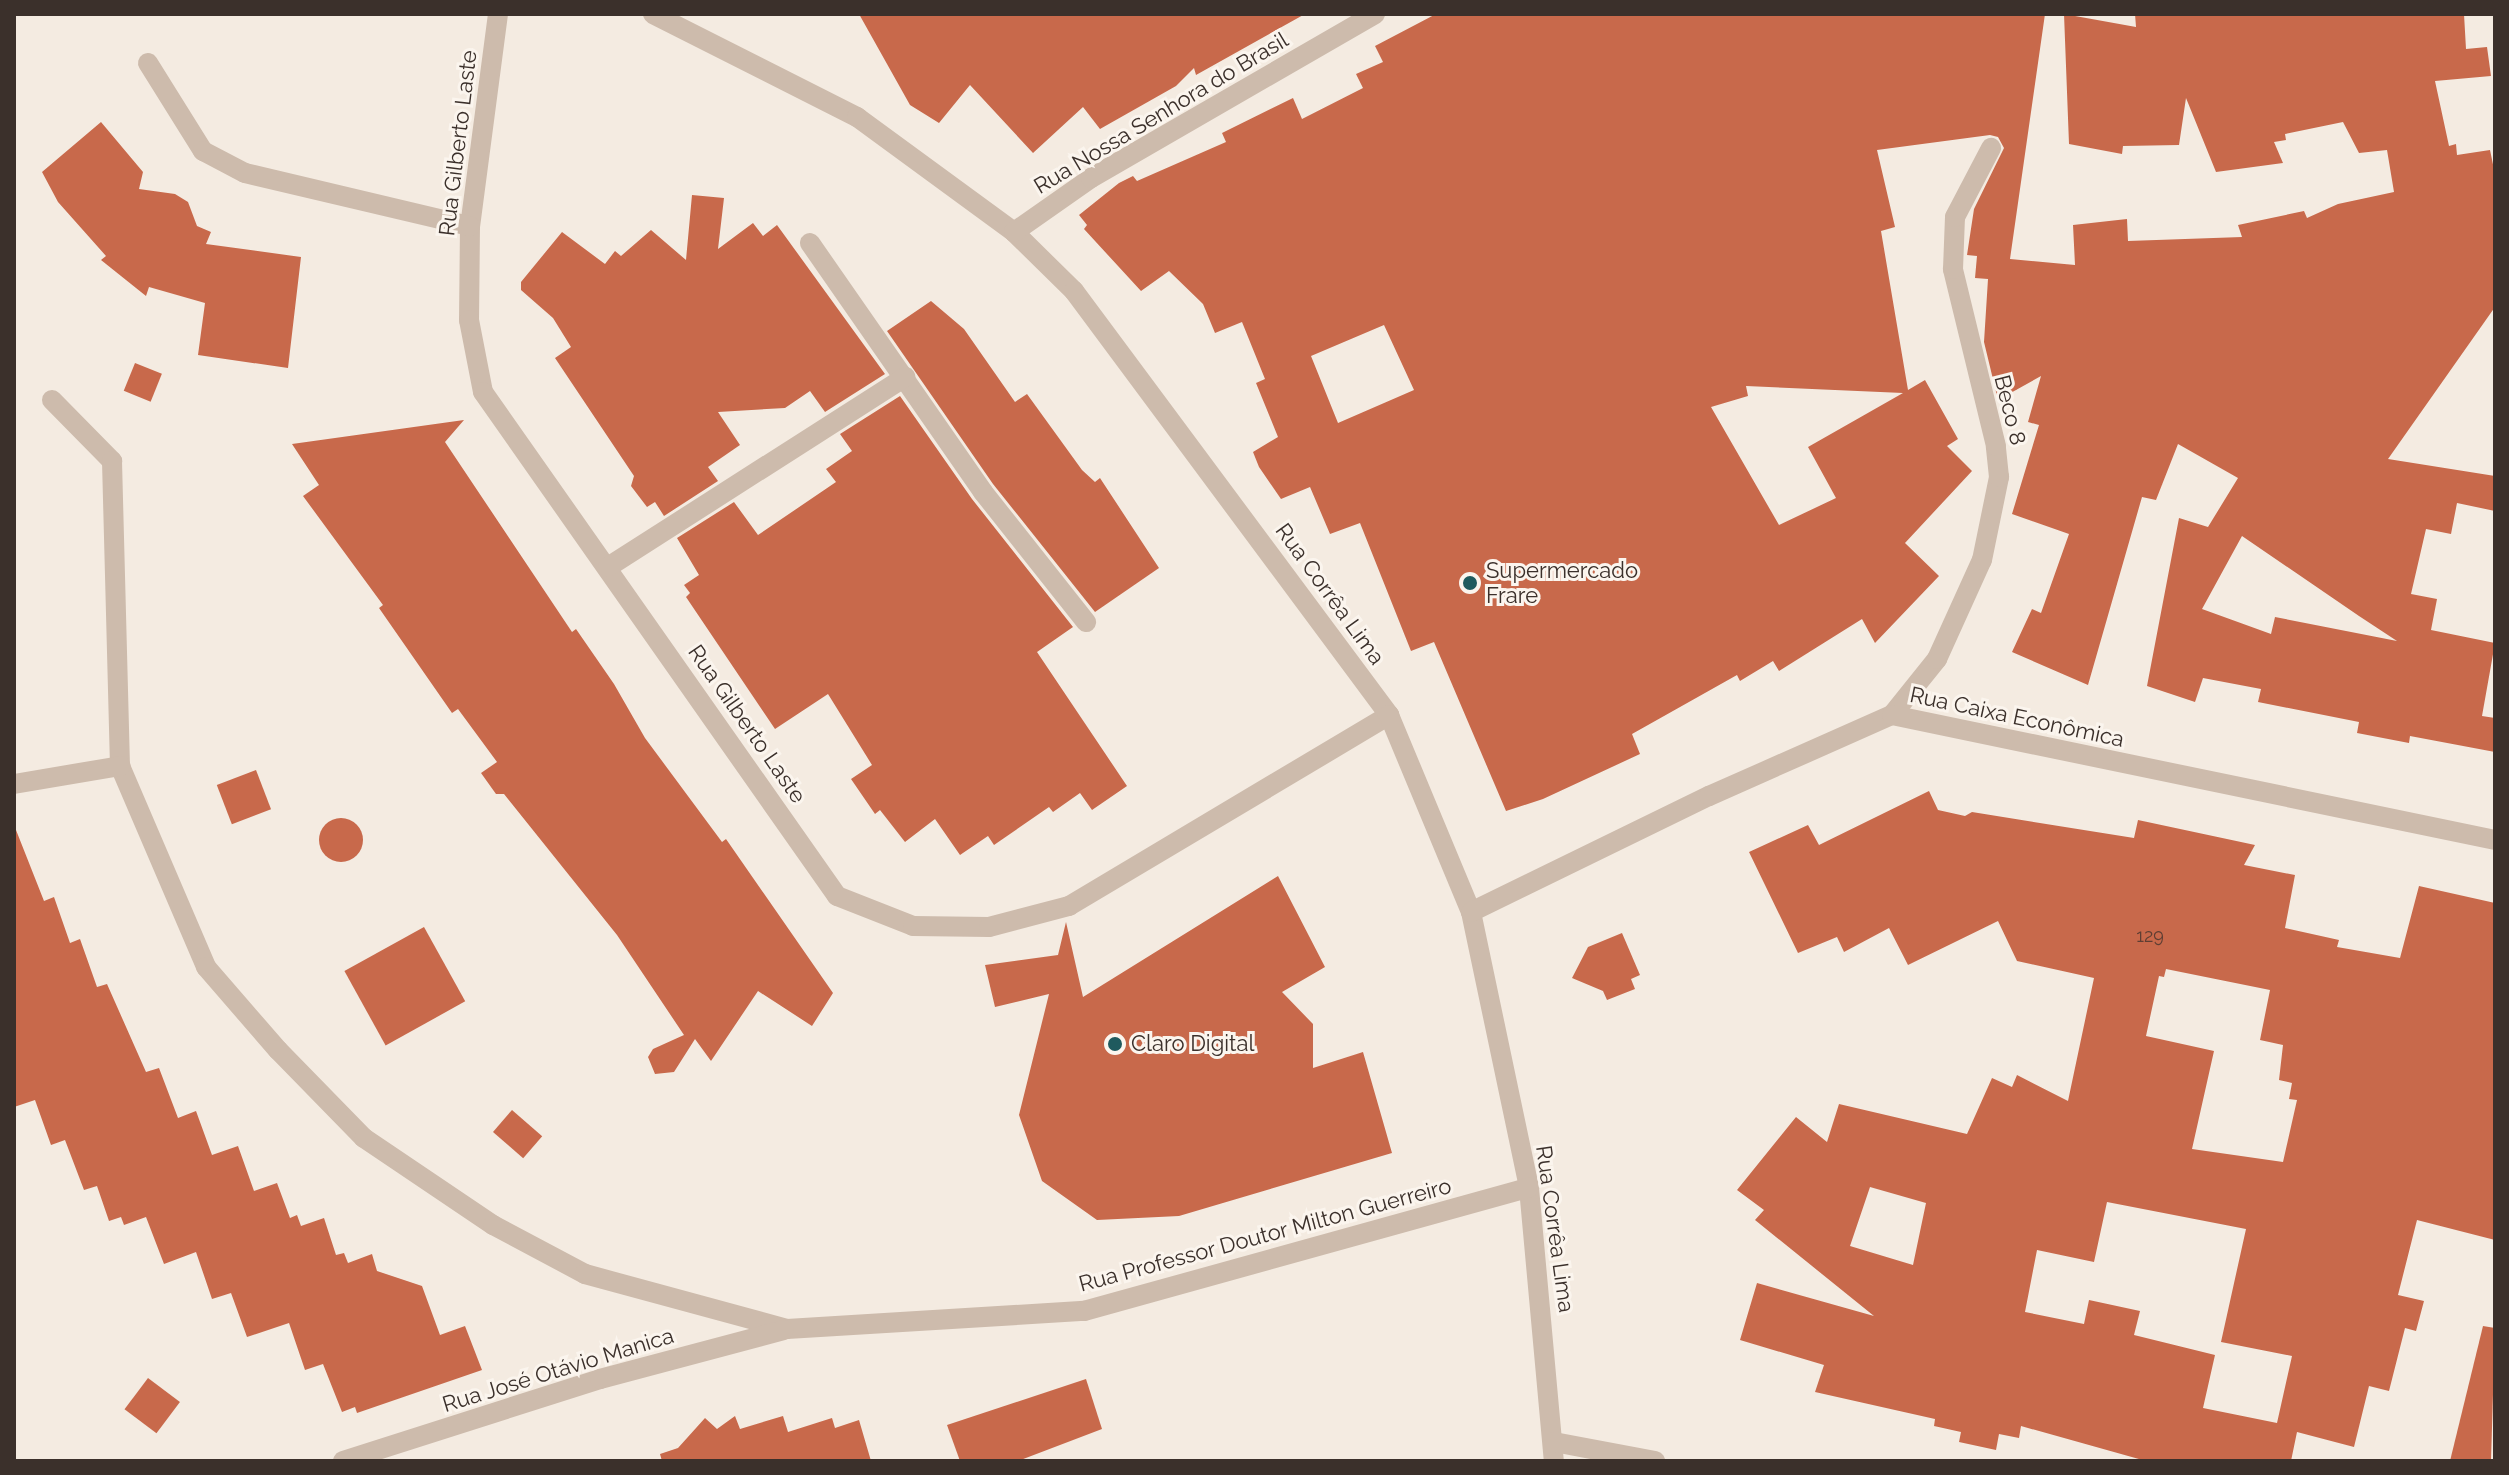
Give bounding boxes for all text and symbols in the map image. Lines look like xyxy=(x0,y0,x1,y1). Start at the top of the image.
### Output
street label: Rua Nossa Senhora do Brasil xyxy=(1029,26,1293,200)
street label: Rua Gilberto Laste xyxy=(434,49,482,237)
street label: Beco 8 xyxy=(1989,372,2031,448)
street label: Rua Corrêa Lima xyxy=(1270,518,1390,670)
place label: Supermercado Frare xyxy=(1486,557,1638,608)
marker: Supermercado Frare xyxy=(1461,574,1479,592)
street label: Rua Gilberto Laste xyxy=(683,640,811,808)
street label: Rua Caixa Econômica xyxy=(1907,681,2127,753)
house number: 129 xyxy=(2136,925,2164,947)
place label: Claro Digital xyxy=(1131,1031,1254,1057)
marker: Claro Digital xyxy=(1106,1035,1124,1053)
street label: Rua Corrêa Lima xyxy=(1530,1144,1580,1314)
street label: Rua Professor Doutor Milton Guerreiro xyxy=(1075,1172,1455,1298)
street label: Rua José Otávio Manica xyxy=(439,1322,677,1418)

